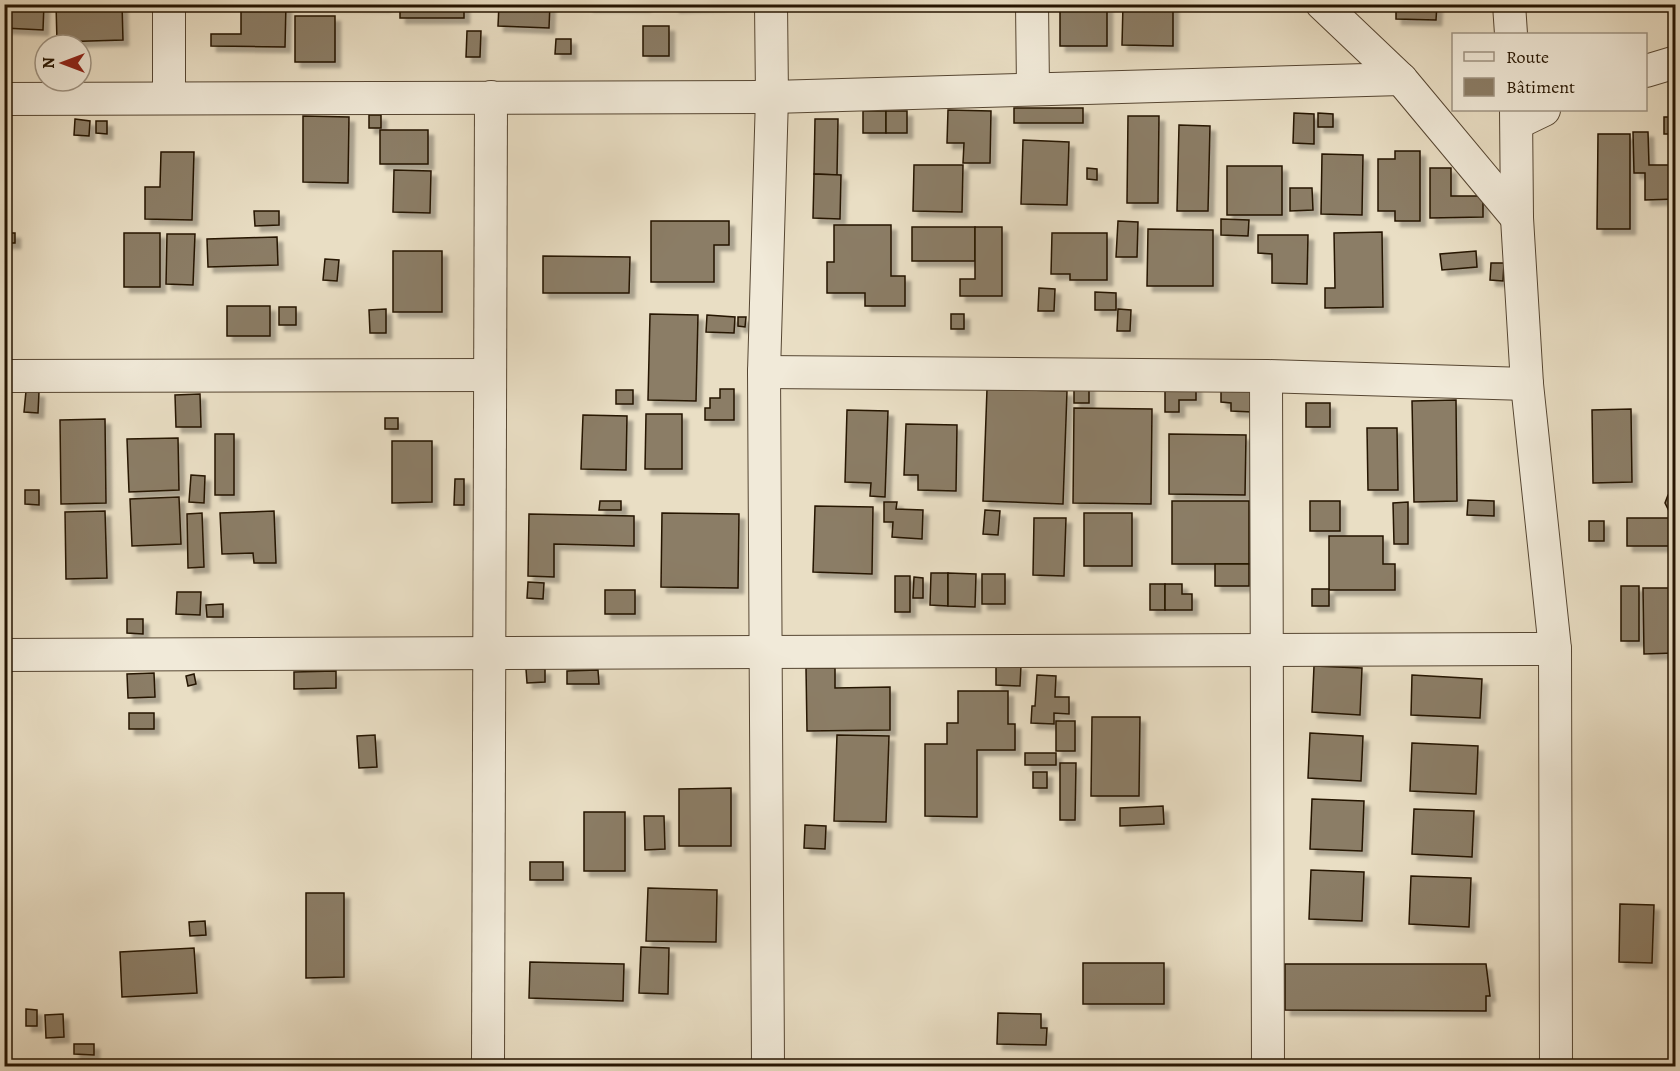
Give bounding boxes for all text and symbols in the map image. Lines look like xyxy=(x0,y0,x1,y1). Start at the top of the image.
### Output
north arrow xyxy=(33,33,93,93)
legend xyxy=(1452,33,1647,111)
text: Route xyxy=(1506,45,1549,69)
text: N xyxy=(38,57,60,69)
text: Bâtiment xyxy=(1506,75,1575,99)

